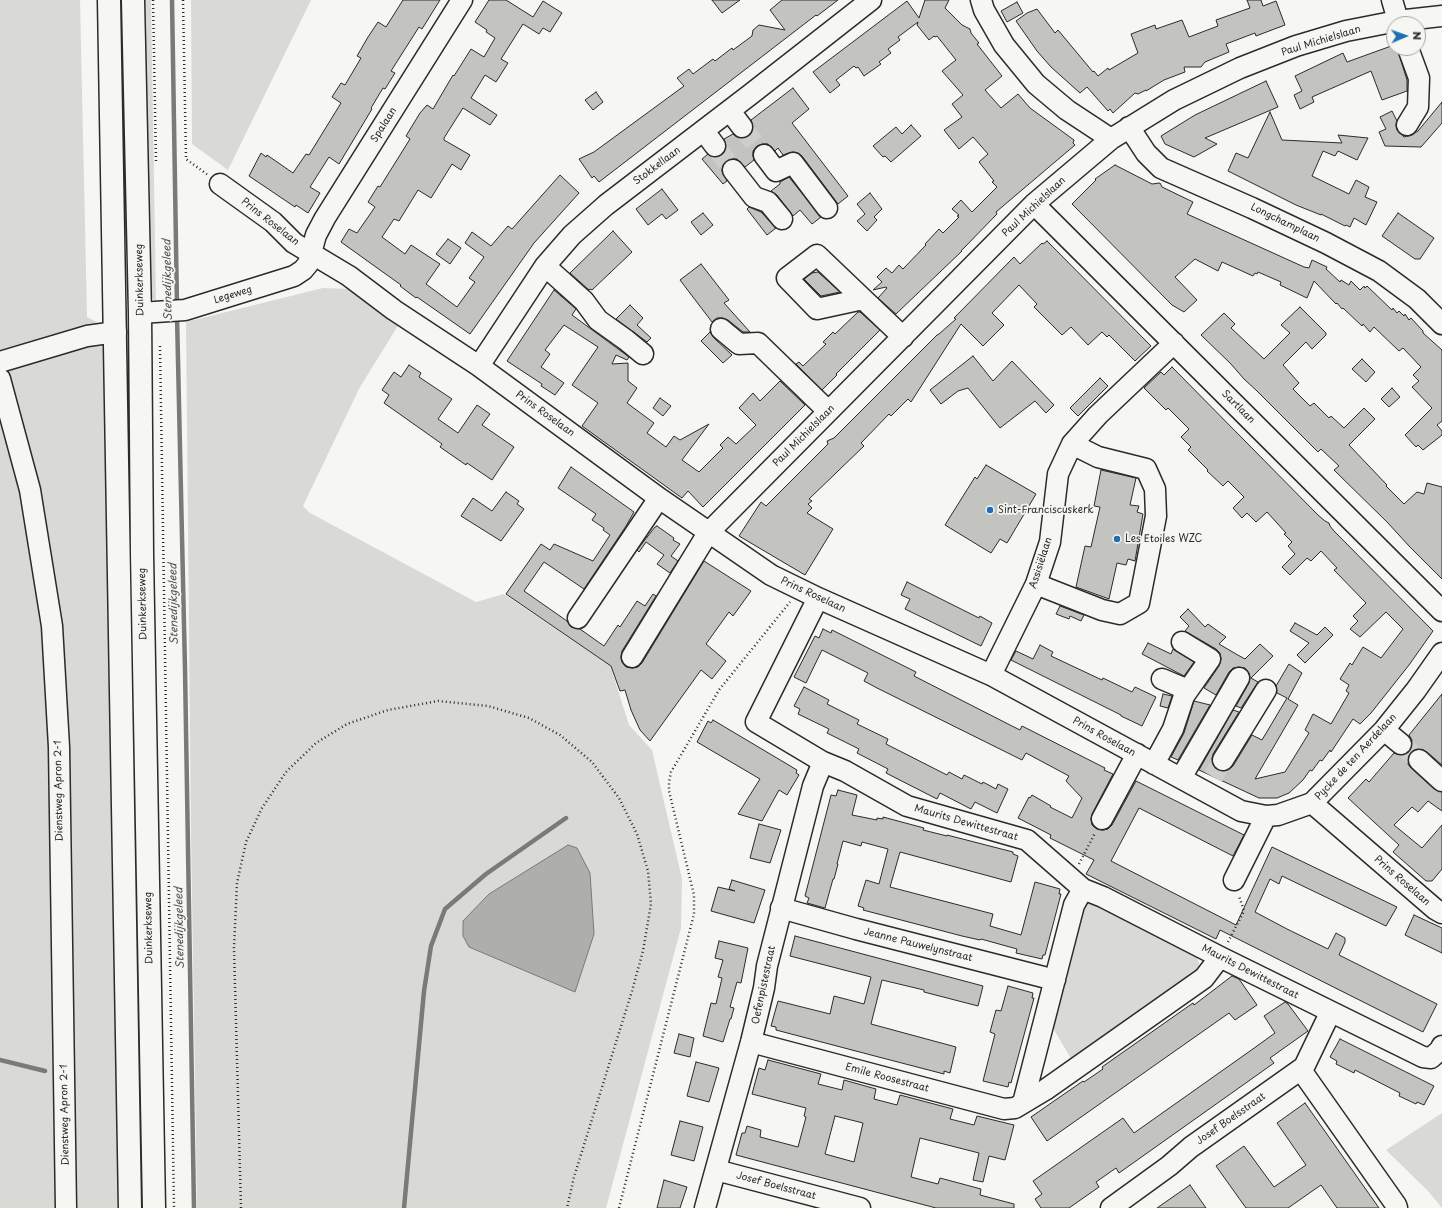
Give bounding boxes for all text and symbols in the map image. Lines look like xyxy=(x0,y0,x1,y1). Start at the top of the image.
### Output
north arrow xyxy=(1386,16,1426,56)
street label: Paul Michielslaan xyxy=(1280,23,1362,59)
text: N xyxy=(1409,31,1426,40)
street label: Spalaan xyxy=(369,105,399,145)
street label: Stokkellaan xyxy=(631,144,683,188)
street label: Paul Michielslaan xyxy=(1000,175,1068,239)
street label: Prins Roselaan xyxy=(239,196,301,248)
street label: Longchamplaan xyxy=(1248,201,1322,245)
water label: Stenedijkgeleed xyxy=(161,239,175,321)
street label: Duinkerkseweg xyxy=(133,244,147,316)
street label: Legeweg xyxy=(212,284,254,306)
street label: Sartlaan xyxy=(1219,388,1257,426)
street label: Prins Roselaan xyxy=(513,389,577,439)
street label: Paul Michielslaan xyxy=(771,403,837,469)
place label: Sint-Franciscuskerk xyxy=(998,504,1094,516)
marker: Sint-Franciscuskerk xyxy=(985,505,995,515)
place label: Les Etoiles WZC xyxy=(1125,533,1202,545)
marker: Les Etoiles WZC xyxy=(1112,534,1122,544)
street label: Assisiëlaan xyxy=(1027,536,1055,590)
water label: Stenedijkgeleed xyxy=(167,563,181,645)
street label: Duinkerkseweg xyxy=(136,568,150,640)
street label: Prins Roselaan xyxy=(779,575,847,615)
street label: Pycke de ten Aerdelaan xyxy=(1313,711,1399,803)
street label: Prins Roselaan xyxy=(1070,715,1138,759)
street label: Dienstweg Apron 2-1 xyxy=(52,740,66,842)
street label: Maurits Dewittestraat xyxy=(913,802,1019,844)
street label: Prins Roselaan xyxy=(1372,853,1432,909)
water label: Stenedijkgeleed xyxy=(173,887,187,969)
street label: Duinkerkseweg xyxy=(142,892,156,964)
street label: Jeanne Pauwelynstraat xyxy=(862,926,974,964)
street label: Maurits Dewittestraat xyxy=(1199,942,1301,1002)
street label: Oefenpistestraat xyxy=(750,945,778,1025)
street label: Emile Roosestraat xyxy=(844,1061,930,1095)
street label: Dienstweg Apron 2-1 xyxy=(58,1064,72,1166)
street label: Josef Boelsstraat xyxy=(1194,1091,1268,1147)
street label: Josef Boelsstraat xyxy=(735,1170,817,1202)

